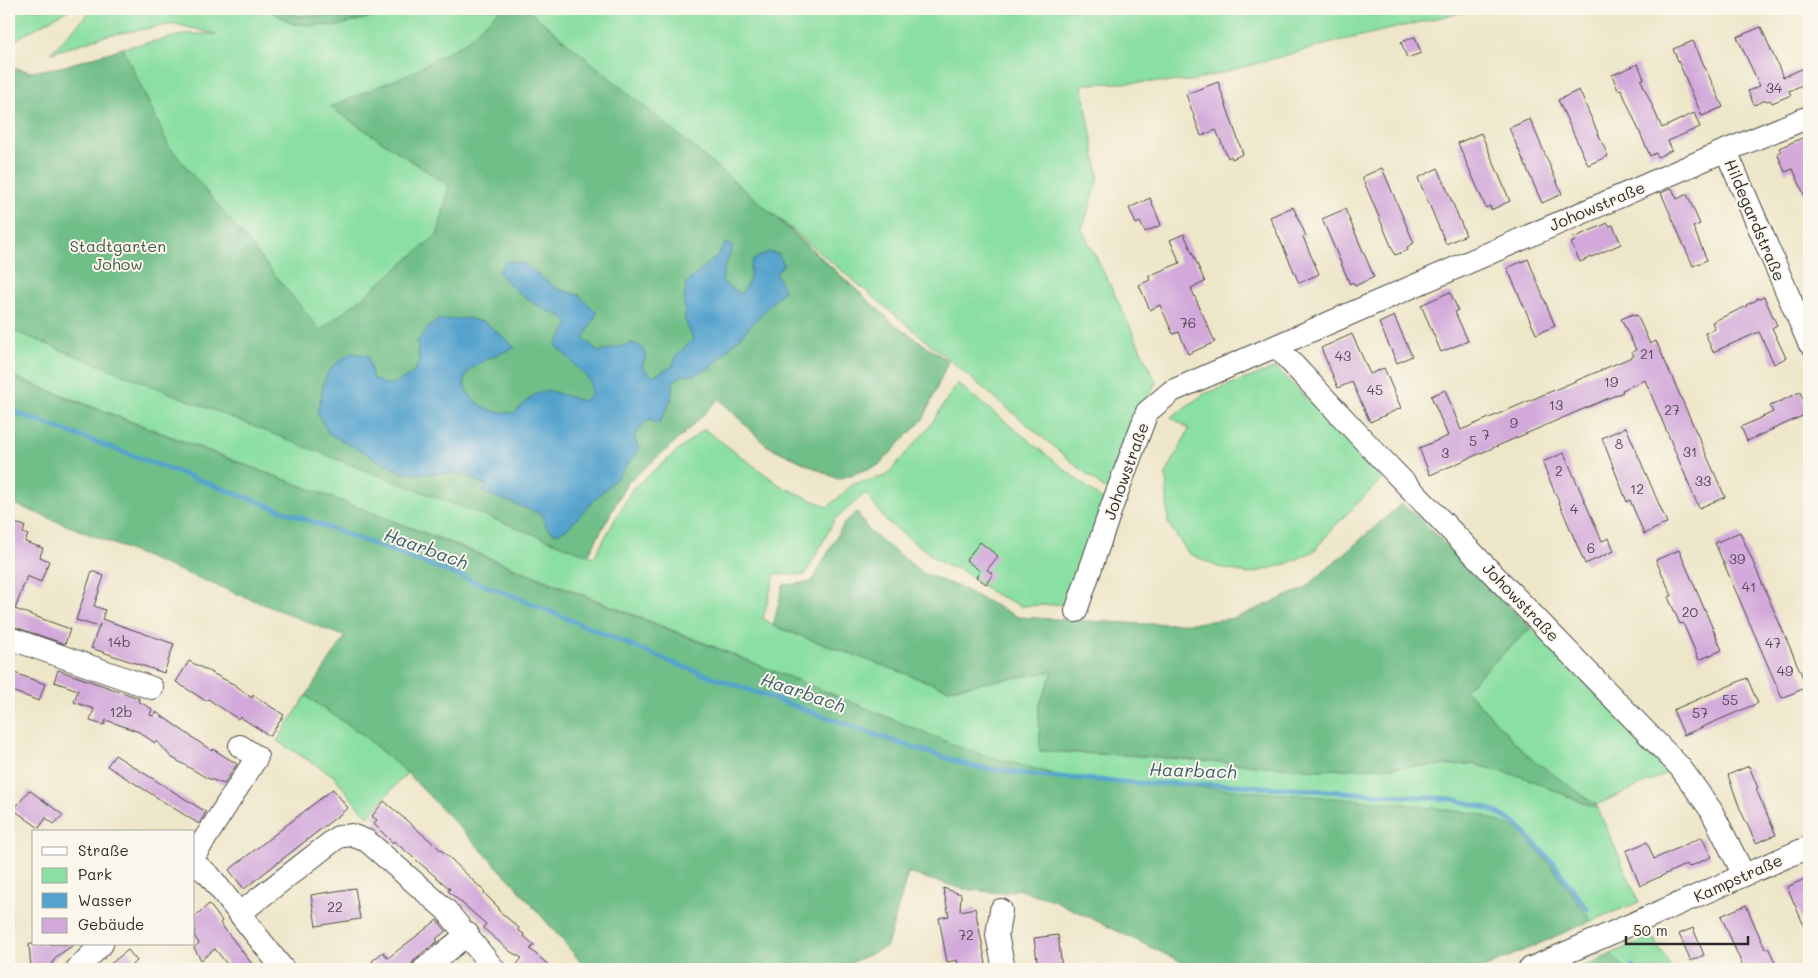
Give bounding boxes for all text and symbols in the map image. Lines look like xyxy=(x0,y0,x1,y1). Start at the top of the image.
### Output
house number: 34 xyxy=(1766,78,1783,97)
street label: Hildegardstraße xyxy=(1720,156,1791,284)
street label: Johowstraße xyxy=(1546,176,1648,235)
park label: Stadtgarten Johow xyxy=(70,235,166,274)
house number: 76 xyxy=(1180,313,1196,332)
house number: 21 xyxy=(1640,344,1654,363)
house number: 43 xyxy=(1335,346,1351,365)
house number: 19 xyxy=(1604,372,1618,391)
house number: 45 xyxy=(1367,380,1383,399)
house number: 13 xyxy=(1549,395,1563,414)
house number: 27 xyxy=(1664,400,1680,419)
house number: 9 xyxy=(1510,413,1518,432)
street label: Johowstraße xyxy=(1098,419,1153,522)
house number: 7 xyxy=(1482,425,1490,444)
house number: 5 xyxy=(1469,431,1477,450)
house number: 8 xyxy=(1615,434,1623,453)
house number: 31 xyxy=(1683,442,1697,461)
house number: 3 xyxy=(1441,443,1449,462)
house number: 2 xyxy=(1555,461,1563,480)
house number: 33 xyxy=(1695,471,1711,490)
house number: 12 xyxy=(1630,479,1644,498)
house number: 4 xyxy=(1570,499,1579,518)
water label: Haarbach xyxy=(381,522,472,574)
house number: 6 xyxy=(1587,538,1595,557)
house number: 39 xyxy=(1729,549,1745,568)
street label: Johowstraße xyxy=(1478,558,1564,646)
house number: 41 xyxy=(1742,577,1756,596)
house number: 20 xyxy=(1682,602,1699,621)
house number: 14b xyxy=(107,632,131,651)
house number: 47 xyxy=(1765,633,1781,652)
house number: 49 xyxy=(1777,661,1793,680)
water label: Haarbach xyxy=(758,666,849,718)
house number: 55 xyxy=(1722,690,1738,709)
house number: 12b xyxy=(110,702,133,721)
house number: 57 xyxy=(1692,703,1708,722)
water label: Haarbach xyxy=(1149,756,1237,784)
legend xyxy=(32,830,195,946)
text: Straße xyxy=(78,840,129,860)
street label: Kampstraße xyxy=(1690,849,1786,906)
text: Park xyxy=(78,864,112,884)
text: Wasser xyxy=(78,890,132,910)
house number: 22 xyxy=(327,897,343,916)
scale bar xyxy=(1626,913,1748,945)
text: Gebäude xyxy=(78,914,144,934)
text: 50 m xyxy=(1633,920,1668,940)
house number: 72 xyxy=(958,925,974,944)

